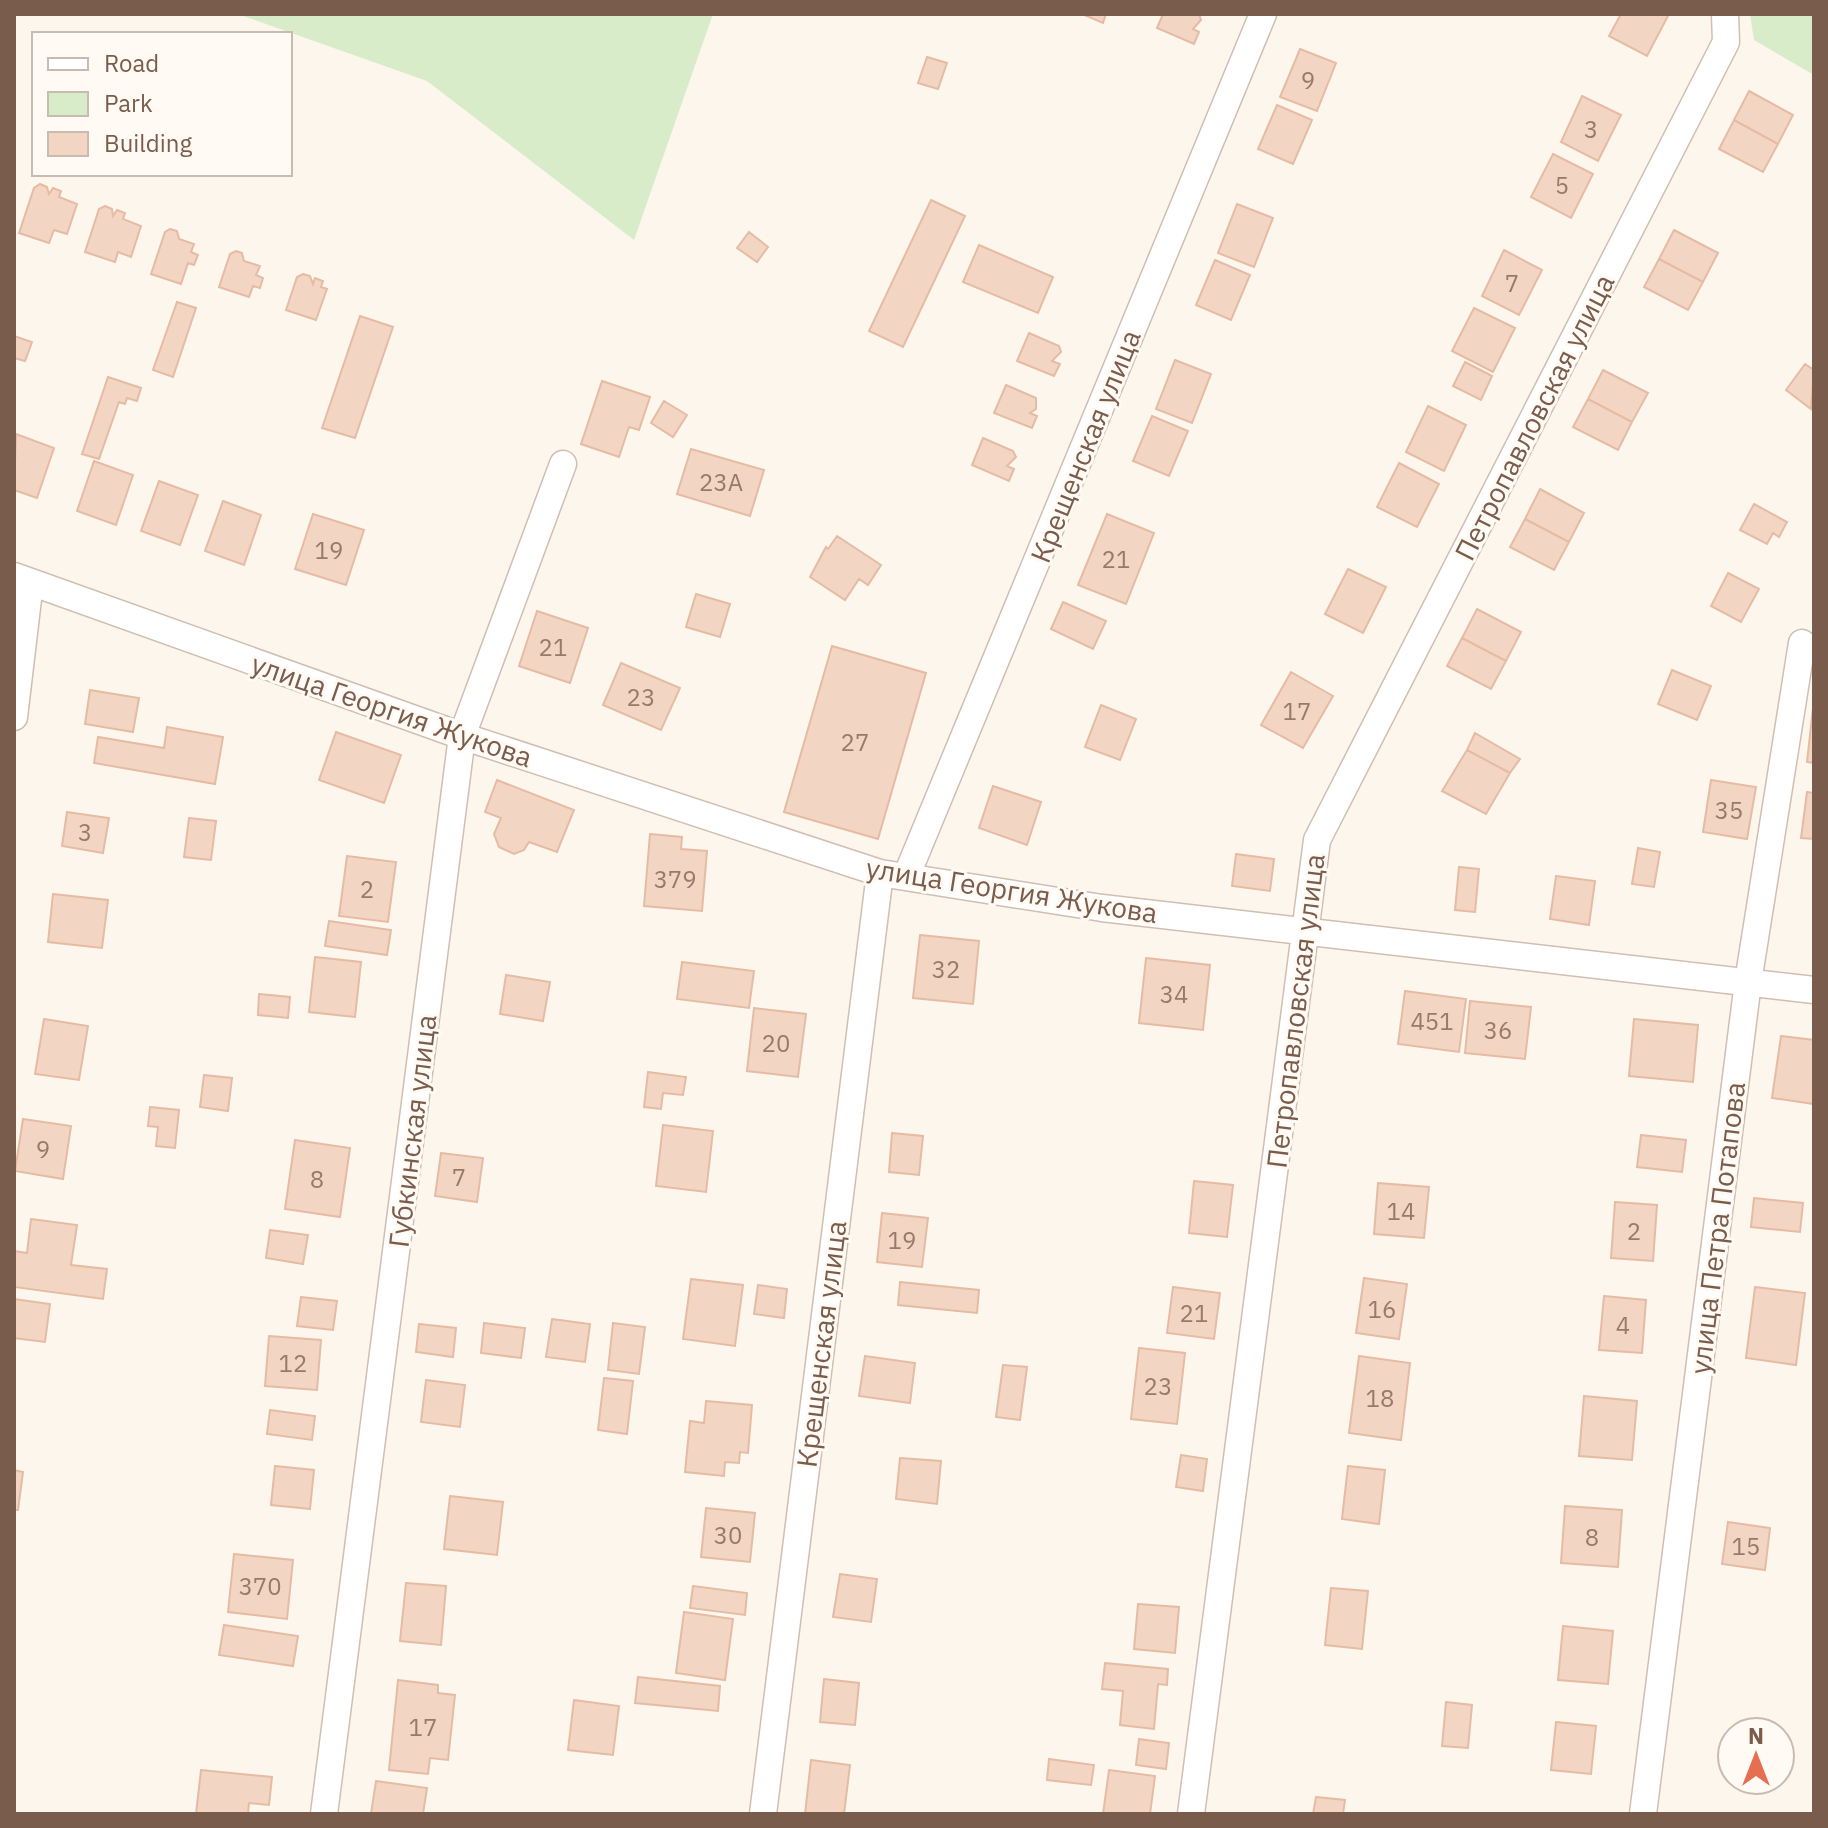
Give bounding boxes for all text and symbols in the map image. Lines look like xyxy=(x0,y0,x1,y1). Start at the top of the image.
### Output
legend xyxy=(32,32,292,176)
text: Road xyxy=(104,47,159,79)
house number: 9 xyxy=(1301,64,1315,96)
text: Park xyxy=(104,87,153,119)
house number: 3 xyxy=(1584,113,1598,145)
text: Building xyxy=(104,127,192,159)
house number: 5 xyxy=(1555,169,1569,201)
house number: 7 xyxy=(1505,267,1519,299)
street label: Петропавловская улица xyxy=(1446,268,1622,566)
street label: Крещенская улица xyxy=(1021,324,1149,568)
house number: 23А xyxy=(699,466,743,498)
house number: 19 xyxy=(315,534,343,566)
house number: 21 xyxy=(1102,543,1130,575)
house number: 21 xyxy=(539,631,567,663)
street label: улица Георгия Жукова xyxy=(247,645,537,775)
house number: 23 xyxy=(627,681,655,713)
house number: 17 xyxy=(1283,695,1311,727)
house number: 27 xyxy=(841,726,869,758)
house number: 35 xyxy=(1715,794,1743,826)
house number: 3 xyxy=(78,816,92,848)
street label: улица Георгия Жукова xyxy=(864,849,1160,931)
street label: Петропавловская улица xyxy=(1257,852,1333,1170)
house number: 379 xyxy=(653,863,697,895)
house number: 2 xyxy=(360,873,374,905)
house number: 32 xyxy=(932,953,960,985)
house number: 34 xyxy=(1160,978,1188,1010)
house number: 451 xyxy=(1410,1005,1454,1037)
street label: Губкинская улица xyxy=(379,1012,445,1250)
house number: 36 xyxy=(1484,1014,1512,1046)
house number: 20 xyxy=(762,1027,790,1059)
street label: улица Петра Потапова xyxy=(1681,1080,1753,1376)
house number: 9 xyxy=(36,1133,50,1165)
house number: 7 xyxy=(452,1161,466,1193)
house number: 8 xyxy=(310,1163,324,1195)
house number: 14 xyxy=(1387,1195,1415,1227)
house number: 2 xyxy=(1627,1215,1641,1247)
street label: Крещенская улица xyxy=(788,1218,855,1470)
house number: 19 xyxy=(888,1224,916,1256)
house number: 16 xyxy=(1368,1293,1396,1325)
house number: 21 xyxy=(1180,1297,1208,1329)
house number: 4 xyxy=(1616,1309,1630,1341)
house number: 12 xyxy=(279,1347,307,1379)
house number: 23 xyxy=(1144,1370,1172,1402)
house number: 18 xyxy=(1366,1382,1394,1414)
house number: 30 xyxy=(714,1519,742,1551)
house number: 8 xyxy=(1585,1521,1599,1553)
house number: 15 xyxy=(1732,1530,1760,1562)
house number: 370 xyxy=(238,1570,282,1602)
house number: 17 xyxy=(409,1711,437,1743)
north arrow xyxy=(1716,1716,1796,1796)
text: N xyxy=(1748,1721,1764,1750)

